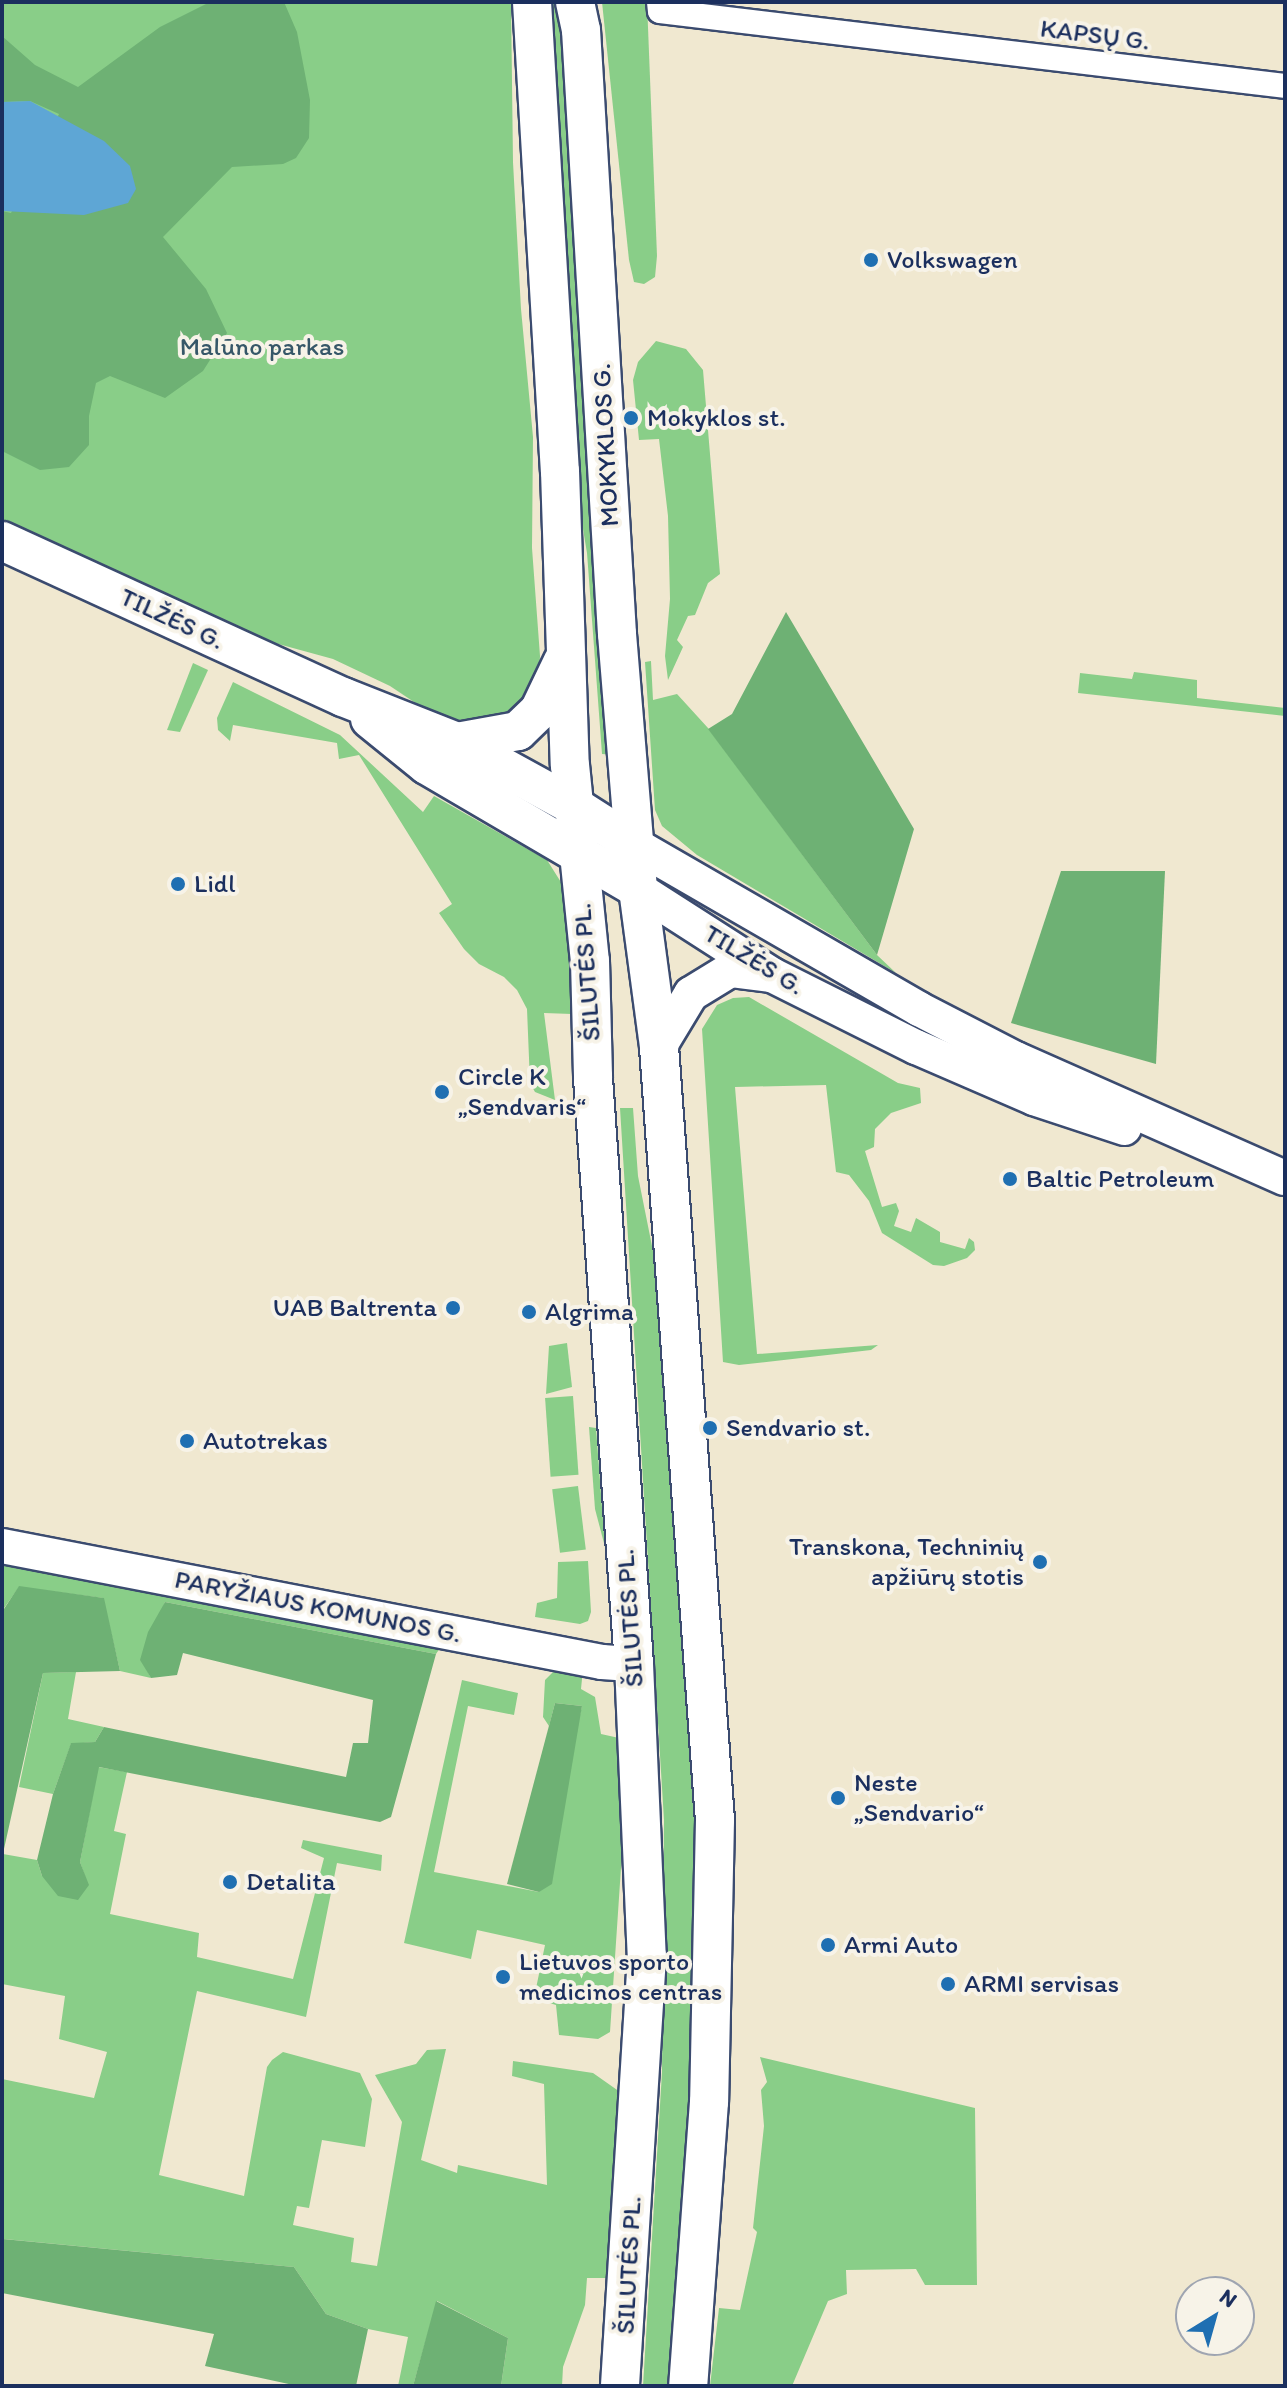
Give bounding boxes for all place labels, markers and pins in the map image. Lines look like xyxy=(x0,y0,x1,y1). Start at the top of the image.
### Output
place label: Volkswagen xyxy=(887,244,1018,276)
marker: Volkswagen xyxy=(862,251,880,269)
place label: Mokyklos st. xyxy=(647,402,786,434)
marker: Mokyklos st. xyxy=(622,409,640,427)
place label: Lidl xyxy=(194,868,235,900)
marker: Lidl xyxy=(169,875,187,893)
place label: Circle K „Sendvaris“ xyxy=(458,1061,586,1122)
marker: Circle K „Sendvaris“ xyxy=(433,1083,451,1101)
place label: Baltic Petroleum xyxy=(1026,1163,1214,1195)
marker: Baltic Petroleum xyxy=(1001,1170,1019,1188)
place label: UAB Baltrenta xyxy=(272,1292,437,1324)
place label: Algrima xyxy=(545,1296,634,1328)
marker: UAB Baltrenta xyxy=(444,1299,462,1317)
marker: Algrima xyxy=(520,1303,538,1321)
place label: Sendvario st. xyxy=(726,1412,870,1444)
marker: Sendvario st. xyxy=(701,1419,719,1437)
place label: Autotrekas xyxy=(203,1425,328,1457)
marker: Autotrekas xyxy=(178,1432,196,1450)
place label: Transkona, Techninių apžiūrų stotis xyxy=(789,1531,1024,1592)
marker: Transkona, Techninių apžiūrų stotis xyxy=(1031,1553,1049,1571)
place label: Neste „Sendvario“ xyxy=(854,1767,984,1828)
marker: Neste „Sendvario“ xyxy=(829,1789,847,1807)
place label: Detalita xyxy=(246,1866,335,1898)
marker: Detalita xyxy=(221,1873,239,1891)
place label: Armi Auto xyxy=(844,1929,958,1961)
marker: Armi Auto xyxy=(819,1936,837,1954)
place label: Lietuvos sporto medicinos centras xyxy=(519,1946,721,2008)
marker: Lietuvos sporto medicinos centras xyxy=(494,1968,512,1986)
place label: ARMI servisas xyxy=(964,1968,1119,2000)
marker: ARMI servisas xyxy=(939,1975,957,1993)

